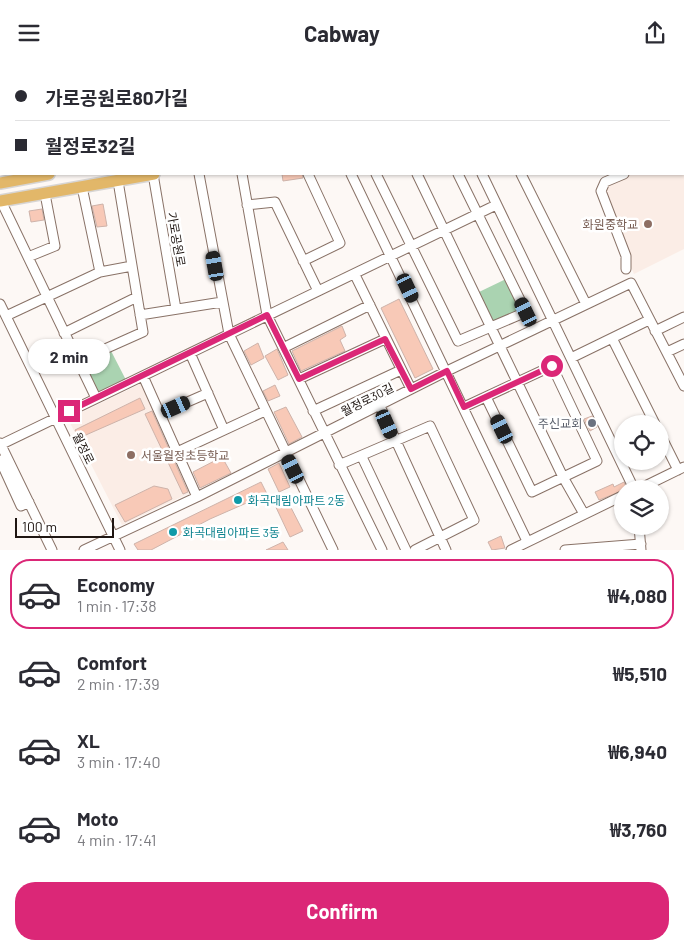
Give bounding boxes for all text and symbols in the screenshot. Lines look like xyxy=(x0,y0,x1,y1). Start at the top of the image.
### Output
icon: menu xyxy=(15,19,43,47)
icon: share xyxy=(641,19,669,47)
text: Cabway xyxy=(304,20,380,46)
text: 가로공원로80가길 xyxy=(45,86,188,109)
text: 월정로32길 xyxy=(45,134,136,157)
street label: 가로공원로 xyxy=(165,211,189,267)
place label: 화원중학교 xyxy=(583,217,638,231)
marker: 화원중학교 xyxy=(642,218,654,230)
car xyxy=(205,250,224,282)
car xyxy=(394,271,421,305)
car xyxy=(512,295,539,329)
callout: 2 min xyxy=(28,339,110,373)
text: 2 min xyxy=(50,347,88,366)
route start xyxy=(541,355,563,377)
street label: 월정로30길 xyxy=(338,380,396,418)
car xyxy=(159,394,192,420)
route end xyxy=(58,400,80,422)
car xyxy=(374,407,399,441)
car xyxy=(488,412,515,446)
map controls xyxy=(614,415,669,535)
button: locate xyxy=(614,415,669,470)
place label: 주신교회 xyxy=(538,416,582,430)
marker: 주신교회 xyxy=(586,417,598,429)
street label: 월정로 xyxy=(70,430,98,466)
place label: 서울월정초등학교 xyxy=(141,448,229,462)
marker: 서울월정초등학교 xyxy=(125,449,137,461)
car xyxy=(279,452,306,486)
button: layers xyxy=(614,480,669,535)
place label: 화곡대림아파트 2동 xyxy=(248,493,345,507)
marker: 화곡대림아파트 2동 xyxy=(232,494,244,506)
scale bar xyxy=(15,515,114,538)
text: 100 m xyxy=(22,518,57,535)
place label: 화곡대림아파트 3동 xyxy=(183,525,280,539)
marker: 화곡대림아파트 3동 xyxy=(167,526,179,538)
icon: car xyxy=(17,572,62,617)
text: Economy xyxy=(77,573,155,596)
text: ₩4,080 xyxy=(608,584,667,607)
text: 1 min · 17:38 xyxy=(77,596,157,615)
icon: car xyxy=(17,650,62,695)
text: Comfort xyxy=(77,651,147,674)
text: ₩5,510 xyxy=(613,662,667,685)
text: 2 min · 17:39 xyxy=(77,674,160,693)
icon: car xyxy=(17,728,62,773)
text: XL xyxy=(77,729,100,752)
text: ₩6,940 xyxy=(608,740,667,763)
text: 3 min · 17:40 xyxy=(77,752,161,771)
icon: car xyxy=(17,806,62,851)
text: Moto xyxy=(77,807,119,830)
text: ₩3,760 xyxy=(610,818,667,841)
text: 4 min · 17:41 xyxy=(77,830,156,849)
button: Confirm xyxy=(15,882,669,940)

